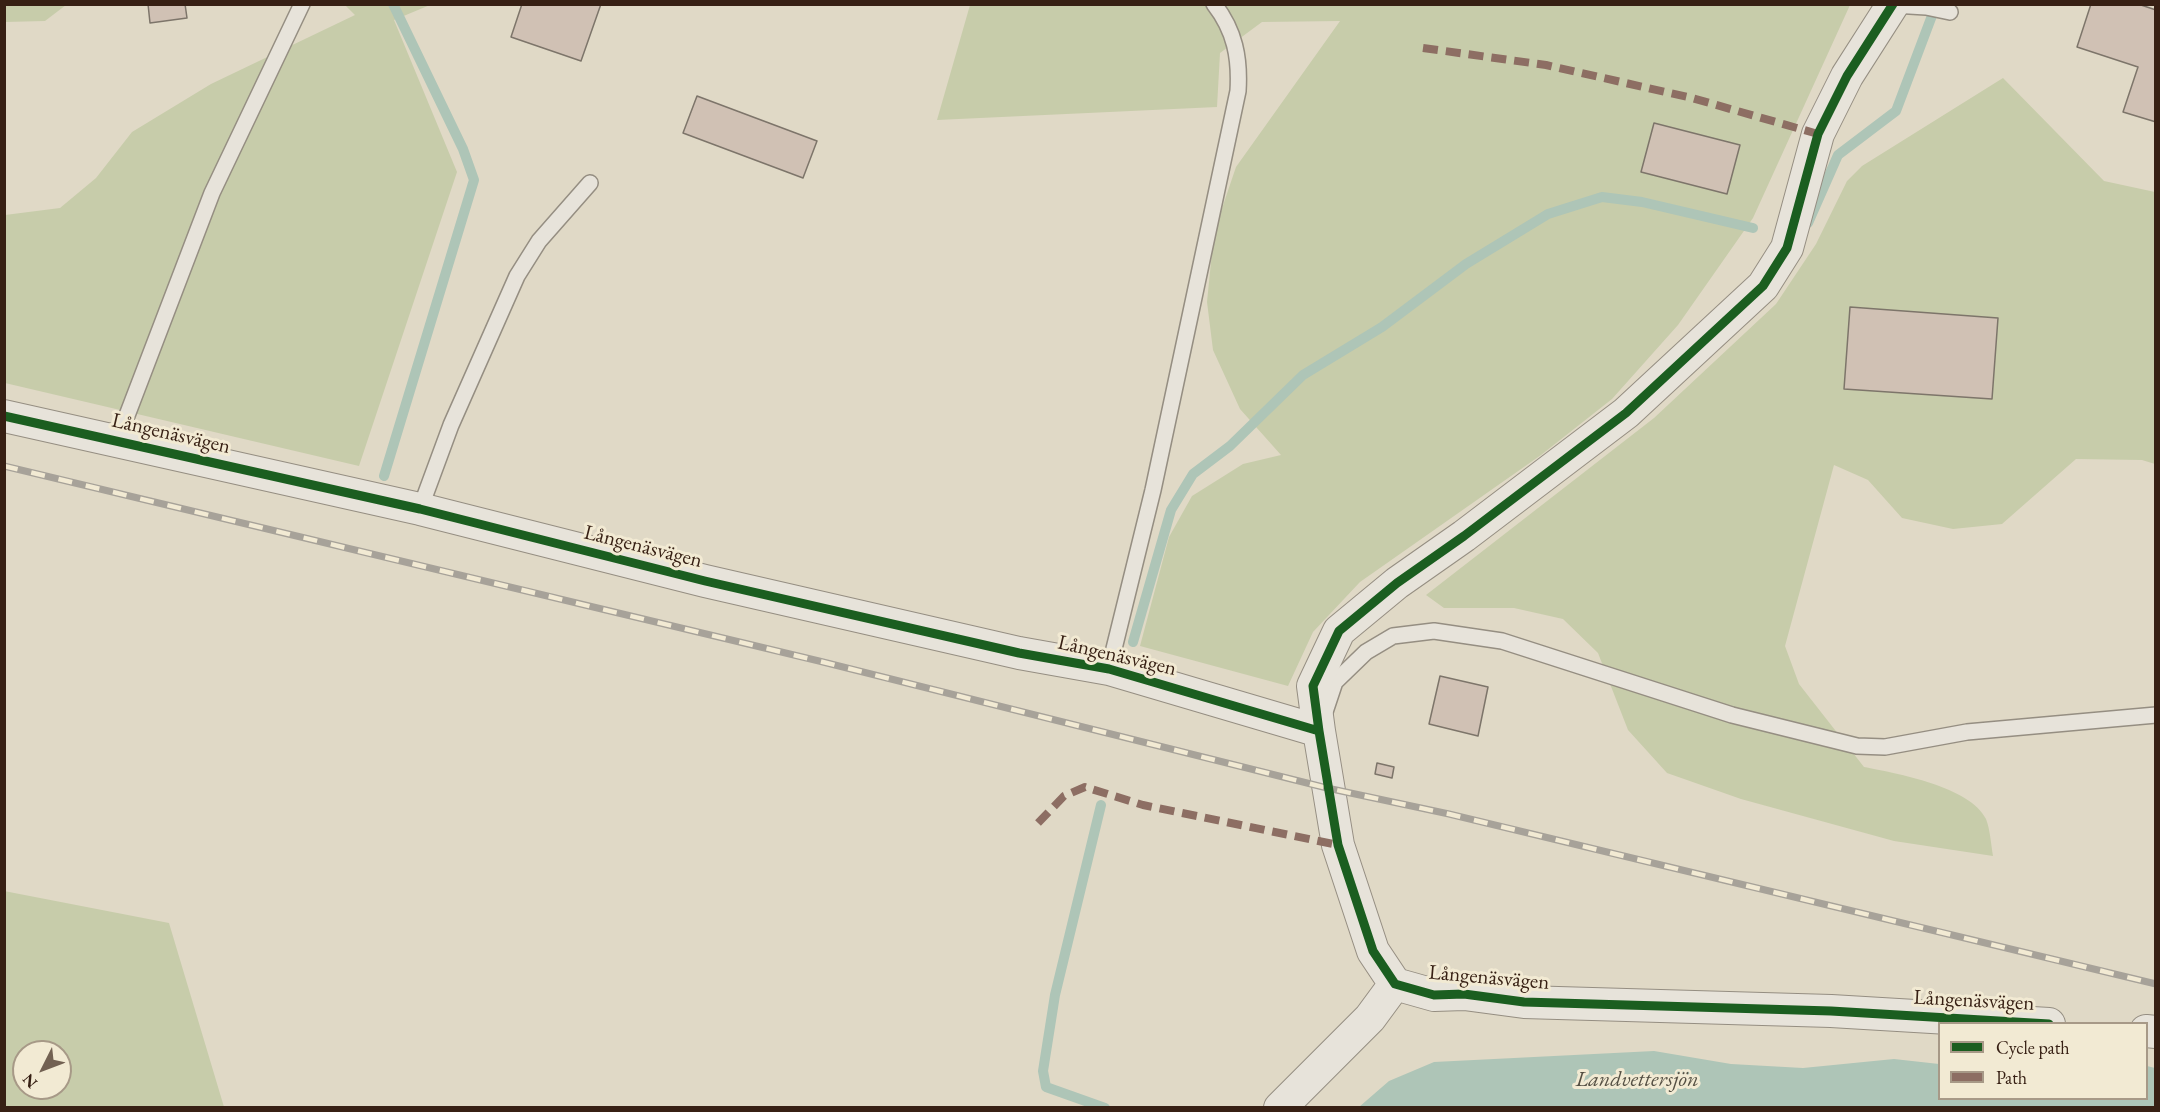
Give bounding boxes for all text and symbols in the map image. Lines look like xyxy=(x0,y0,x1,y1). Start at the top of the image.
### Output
street label: Långenäsvägen xyxy=(109,408,233,460)
street label: Långenäsvägen xyxy=(581,520,705,574)
street label: Långenäsvägen xyxy=(1055,630,1179,682)
street label: Långenäsvägen xyxy=(1428,960,1550,996)
street label: Långenäsvägen xyxy=(1913,985,2035,1017)
legend xyxy=(1938,1022,2148,1100)
text: Cycle path xyxy=(1996,1036,2070,1059)
north arrow xyxy=(12,1040,72,1100)
text: Path xyxy=(1996,1066,2027,1089)
water label: Landvettersjön xyxy=(1575,1067,1699,1093)
text: N xyxy=(18,1069,42,1093)

